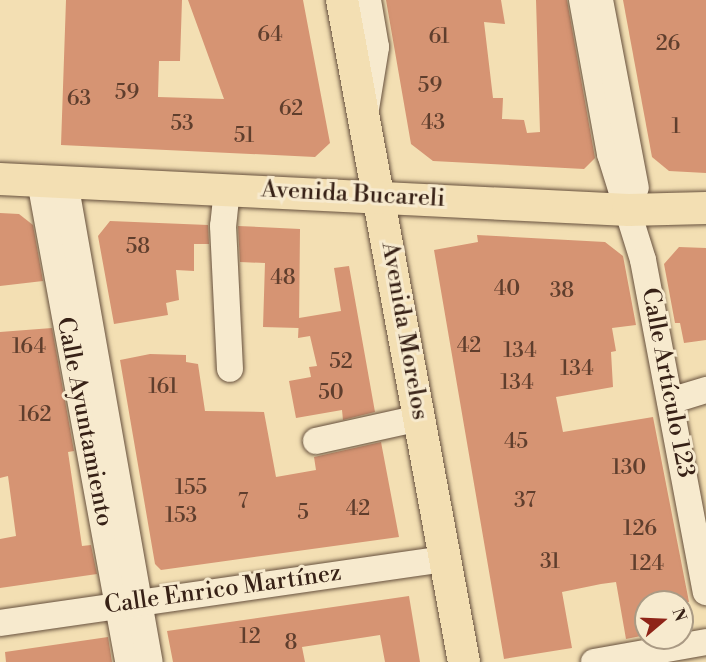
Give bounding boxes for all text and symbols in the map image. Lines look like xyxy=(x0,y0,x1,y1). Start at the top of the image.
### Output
house number: 64 xyxy=(257,22,283,48)
house number: 61 xyxy=(428,24,450,50)
house number: 26 xyxy=(656,31,680,57)
house number: 59 xyxy=(418,73,442,99)
house number: 59 xyxy=(115,80,139,106)
house number: 63 xyxy=(67,86,91,112)
house number: 62 xyxy=(279,96,303,122)
house number: 43 xyxy=(421,110,445,136)
house number: 53 xyxy=(170,111,194,137)
house number: 1 xyxy=(671,114,681,140)
house number: 51 xyxy=(234,123,254,149)
street label: Avenida Bucareli xyxy=(260,176,446,214)
house number: 58 xyxy=(126,234,150,260)
street label: Avenida Morelos xyxy=(374,240,434,422)
house number: 48 xyxy=(270,265,296,291)
house number: 40 xyxy=(494,276,520,302)
house number: 38 xyxy=(550,278,574,304)
street label: Calle Artículo 123 xyxy=(634,286,700,480)
street label: Calle Ayuntamiento xyxy=(50,315,118,529)
house number: 42 xyxy=(457,333,481,359)
house number: 164 xyxy=(12,334,46,360)
house number: 134 xyxy=(503,338,537,364)
house number: 52 xyxy=(329,349,353,375)
house number: 134 xyxy=(560,356,594,382)
house number: 134 xyxy=(500,370,534,396)
house number: 161 xyxy=(148,374,178,400)
house number: 50 xyxy=(318,380,344,406)
house number: 162 xyxy=(19,402,51,428)
house number: 45 xyxy=(504,429,528,455)
house number: 130 xyxy=(612,455,646,481)
house number: 155 xyxy=(175,475,207,501)
house number: 37 xyxy=(514,488,536,514)
house number: 7 xyxy=(238,489,248,515)
house number: 42 xyxy=(346,496,370,522)
house number: 5 xyxy=(297,500,309,526)
house number: 153 xyxy=(165,503,197,529)
house number: 126 xyxy=(623,516,657,542)
house number: 31 xyxy=(540,549,560,575)
house number: 124 xyxy=(630,551,664,577)
street label: Calle Enrico Martínez xyxy=(103,559,343,621)
north arrow xyxy=(634,590,694,650)
text: N xyxy=(668,606,691,624)
house number: 12 xyxy=(239,624,261,650)
house number: 8 xyxy=(285,630,297,656)

